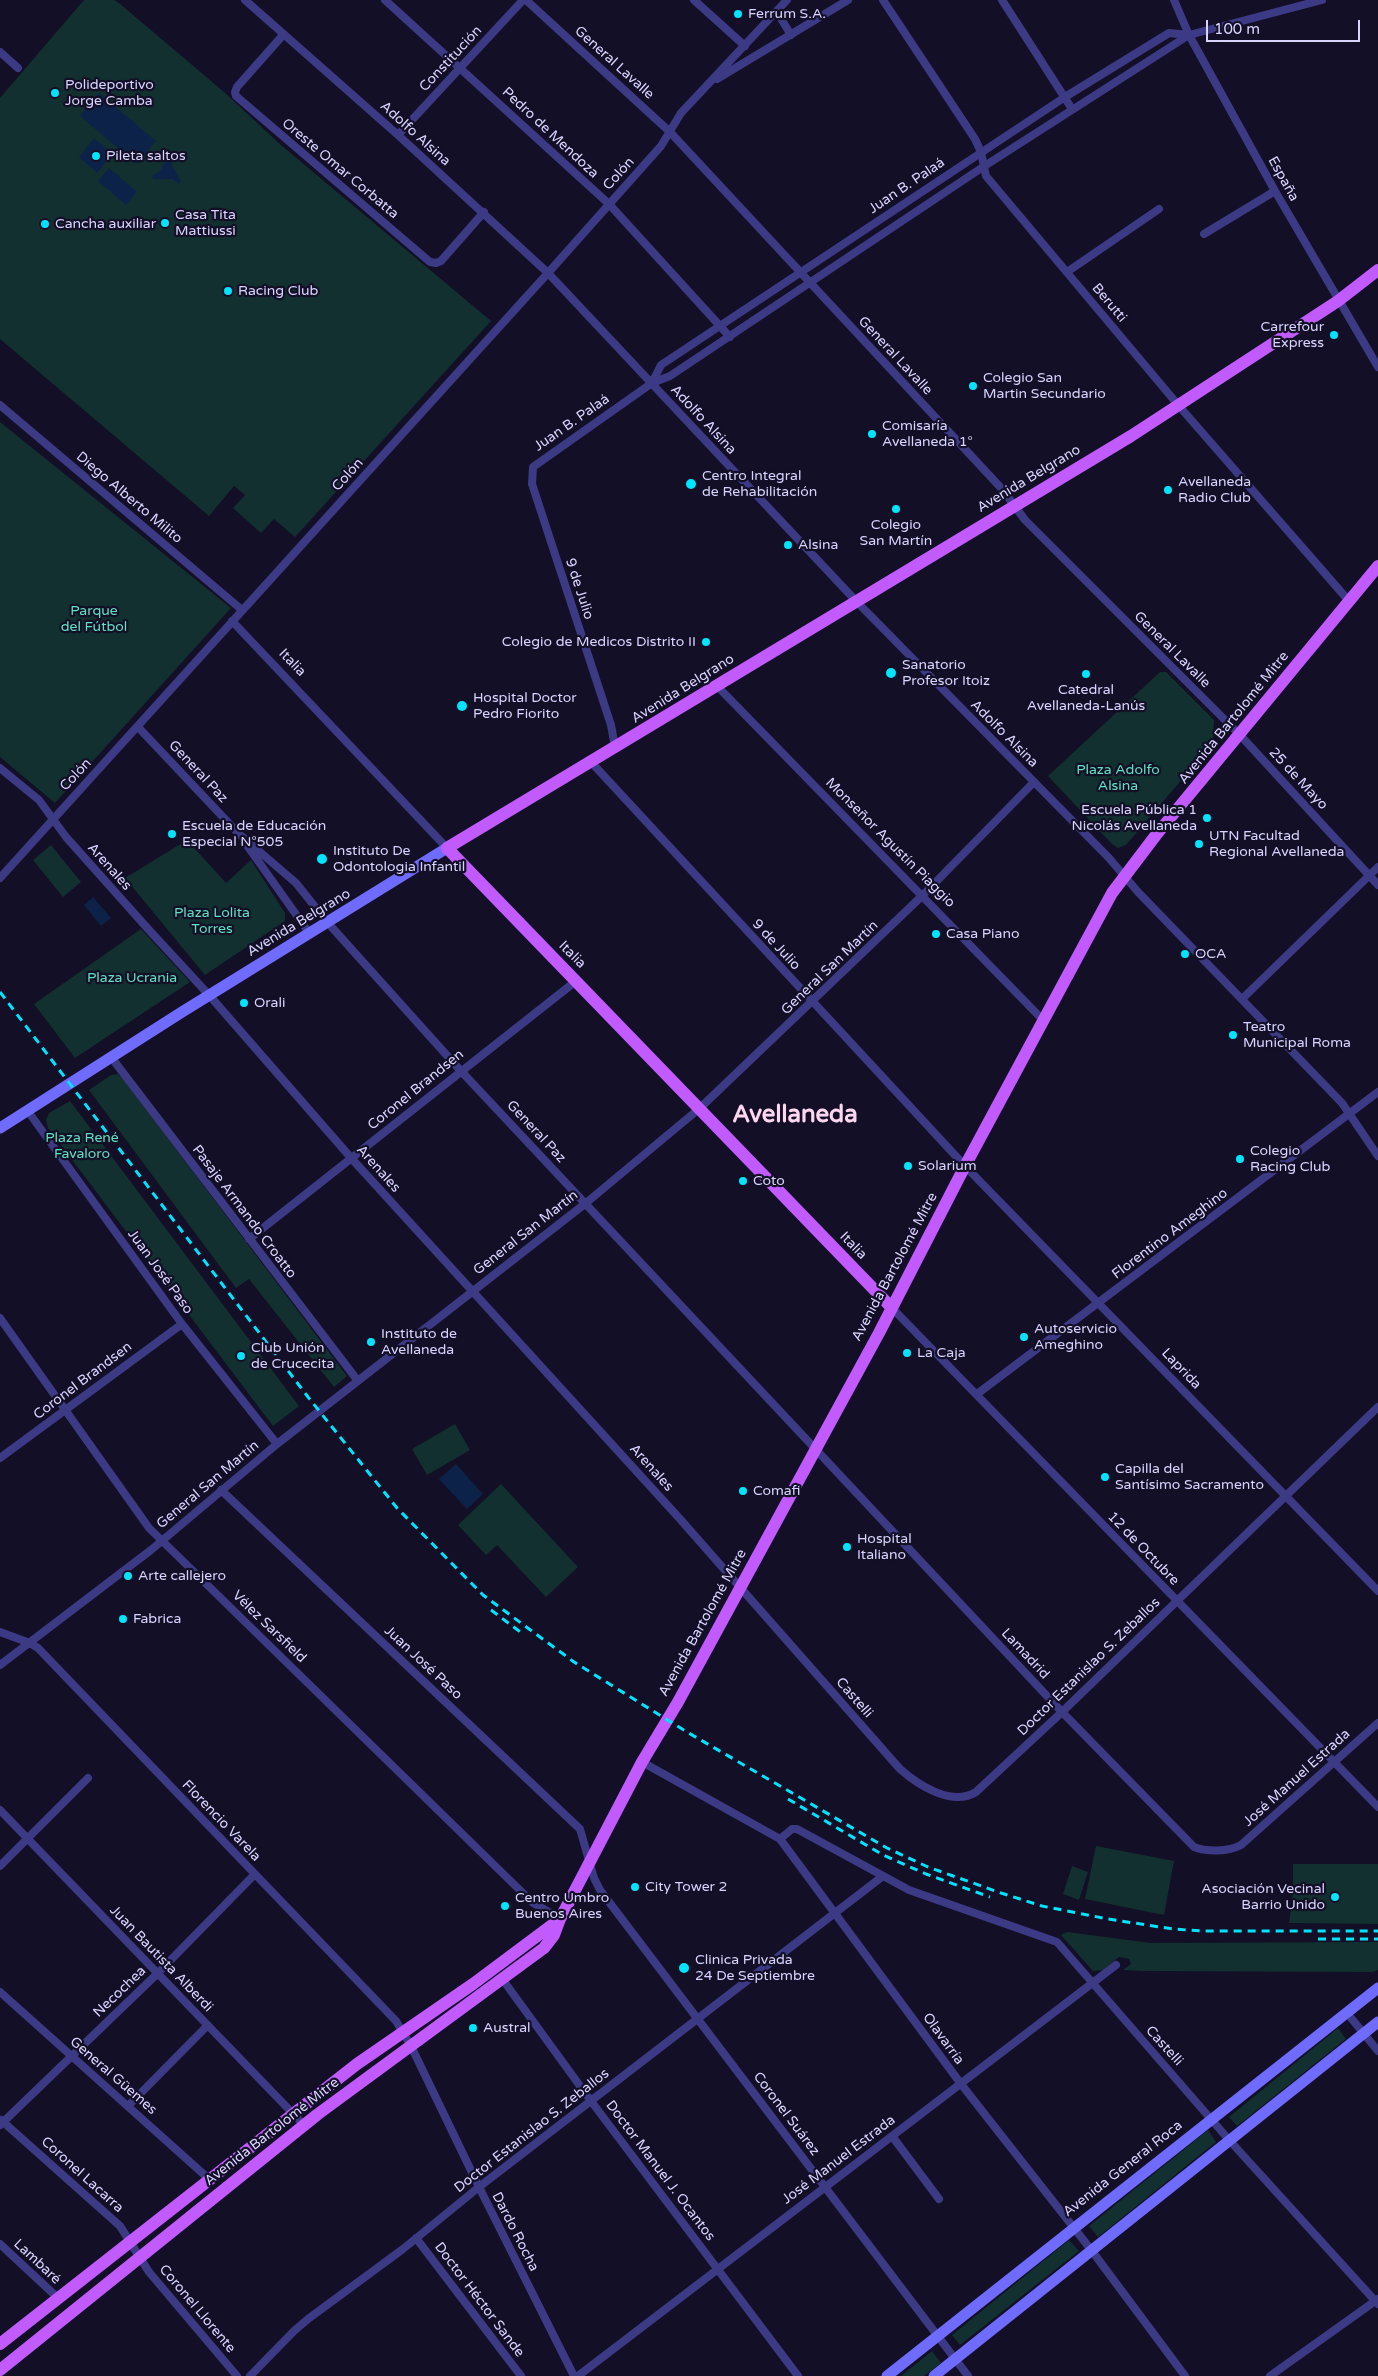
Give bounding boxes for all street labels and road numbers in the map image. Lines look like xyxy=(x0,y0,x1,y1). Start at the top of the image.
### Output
street label: Constitución xyxy=(416,23,486,95)
street label: General Lavalle xyxy=(571,23,657,103)
street label: Pedro de Mendoza xyxy=(498,84,602,182)
street label: Adolfo Alsina xyxy=(376,98,454,170)
street label: Oreste Omar Corbatta xyxy=(278,115,402,223)
street label: Colón xyxy=(600,154,638,194)
street label: Juan B. Palaá xyxy=(866,154,948,218)
street label: España xyxy=(1264,154,1302,204)
street label: Berutti xyxy=(1088,280,1130,326)
street label: General Lavalle xyxy=(854,313,936,399)
street label: Adolfo Alsina xyxy=(667,382,739,458)
street label: Juan B. Palaá xyxy=(531,391,613,455)
street label: Avenida Belgrano xyxy=(974,441,1084,517)
street label: Diego Alberto Milito xyxy=(72,449,186,547)
street label: Colón xyxy=(329,455,367,495)
street label: 9 de Julio xyxy=(561,556,597,622)
street label: General Lavalle xyxy=(1130,608,1214,692)
street label: Italia xyxy=(275,646,309,680)
street label: Avenida Bartolomé Mitre xyxy=(1175,648,1293,788)
street label: Avenida Belgrano xyxy=(629,651,737,727)
street label: Adolfo Alsina xyxy=(967,697,1041,771)
street label: General Paz xyxy=(165,737,231,807)
street label: 25 de Mayo xyxy=(1265,744,1331,814)
street label: Colón xyxy=(57,755,95,795)
street label: Monseñor Agustín Piaggio xyxy=(822,775,958,911)
street label: Arenales xyxy=(83,840,135,894)
street label: Avenida Belgrano xyxy=(244,885,354,961)
street label: 9 de Julio xyxy=(748,916,804,974)
street label: General San Martín xyxy=(778,917,882,1019)
street label: Italia xyxy=(555,938,589,972)
street label: Coronel Brandsen xyxy=(365,1046,467,1134)
street label: General Paz xyxy=(503,1097,569,1167)
street label: Pasaje Armando Croatto xyxy=(188,1142,300,1282)
street label: Arenales xyxy=(352,1142,404,1196)
street label: Florentino Ameghino xyxy=(1109,1185,1231,1283)
street label: General San Martín xyxy=(470,1187,582,1279)
street label: Avenida Bartolomé Mitre xyxy=(849,1190,941,1344)
street label: Juan José Paso xyxy=(124,1226,196,1318)
street label: Italia xyxy=(836,1229,870,1263)
street label: Coronel Brandsen xyxy=(31,1339,135,1423)
street label: Laprida xyxy=(1157,1345,1205,1393)
street label: General San Martín xyxy=(154,1437,262,1533)
street label: Arenales xyxy=(625,1441,677,1495)
street label: 12 de Octubre xyxy=(1104,1509,1182,1589)
street label: Avenida Bartolomé Mitre xyxy=(655,1546,751,1700)
street label: Vélez Sarsfield xyxy=(228,1587,310,1667)
street label: Doctor Estanislao S. Zeballos xyxy=(1014,1594,1164,1740)
street label: Juan José Paso xyxy=(381,1623,465,1703)
street label: Lamadrid xyxy=(997,1625,1053,1683)
street label: Castelli xyxy=(832,1674,876,1722)
street label: José Manuel Estrada xyxy=(1240,1726,1354,1830)
street label: Florencio Varela xyxy=(178,1777,264,1865)
street label: Juan Bautista Alberdi xyxy=(106,1902,216,2016)
street label: Necochea xyxy=(90,1963,150,2021)
street label: Olavarría xyxy=(919,2010,967,2068)
street label: Castelli xyxy=(1142,2023,1186,2069)
street label: General Güemes xyxy=(66,2034,160,2118)
street label: Doctor Estanislao S. Zeballos xyxy=(451,2065,613,2197)
street label: Coronel Suárez xyxy=(749,2069,823,2159)
street label: Avenida Bartolomé Mitre xyxy=(201,2074,343,2190)
street label: Doctor Manuel J. Ocantos xyxy=(602,2097,718,2245)
street label: José Manuel Estrada xyxy=(779,2112,899,2208)
street label: Avenida General Roca xyxy=(1060,2117,1186,2221)
street label: Coronel Lacarra xyxy=(37,2134,127,2216)
street label: Dardo Rocha xyxy=(488,2190,542,2274)
street label: Lambaré xyxy=(10,2236,64,2288)
street label: Doctor Héctor Sande xyxy=(430,2239,528,2361)
street label: Coronel Llorente xyxy=(155,2261,239,2357)

